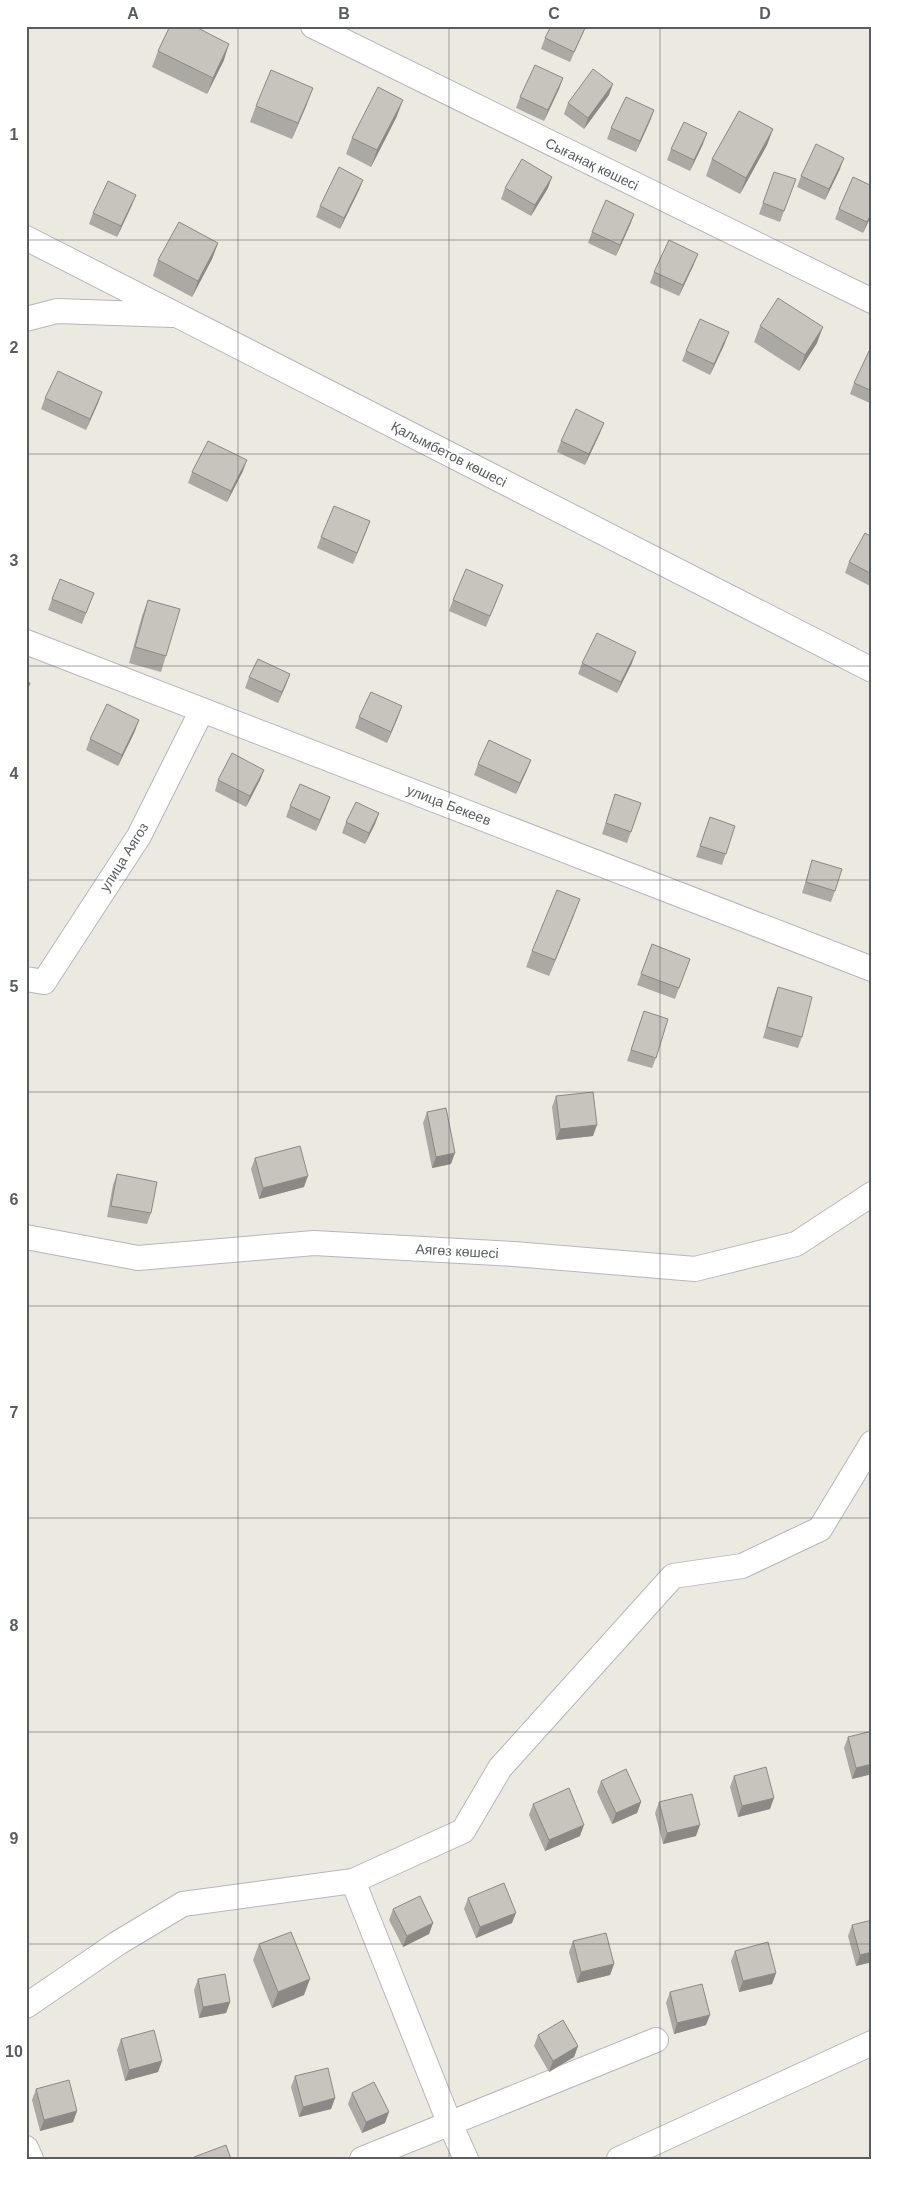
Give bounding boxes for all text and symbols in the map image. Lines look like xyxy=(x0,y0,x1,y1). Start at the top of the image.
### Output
text: A xyxy=(127,5,139,22)
text: B xyxy=(338,5,350,22)
text: C xyxy=(548,5,560,22)
text: D xyxy=(759,5,771,22)
text: 1 xyxy=(10,126,19,143)
street label: Сығанақ көшесі xyxy=(543,135,641,193)
text: 2 xyxy=(10,339,19,356)
street label: Қалымбетов көшесі xyxy=(389,418,509,490)
text: 3 xyxy=(10,552,19,569)
text: 4 xyxy=(10,765,19,782)
street label: улица Бекеев xyxy=(405,782,493,828)
street label: улица Аягоз xyxy=(97,820,151,894)
text: 5 xyxy=(10,978,19,995)
text: 6 xyxy=(10,1191,19,1208)
street label: Аягөз көшесі xyxy=(415,1241,499,1261)
text: 7 xyxy=(10,1404,19,1421)
text: 8 xyxy=(10,1617,19,1634)
text: 9 xyxy=(10,1830,19,1847)
text: 10 xyxy=(5,2043,23,2060)

